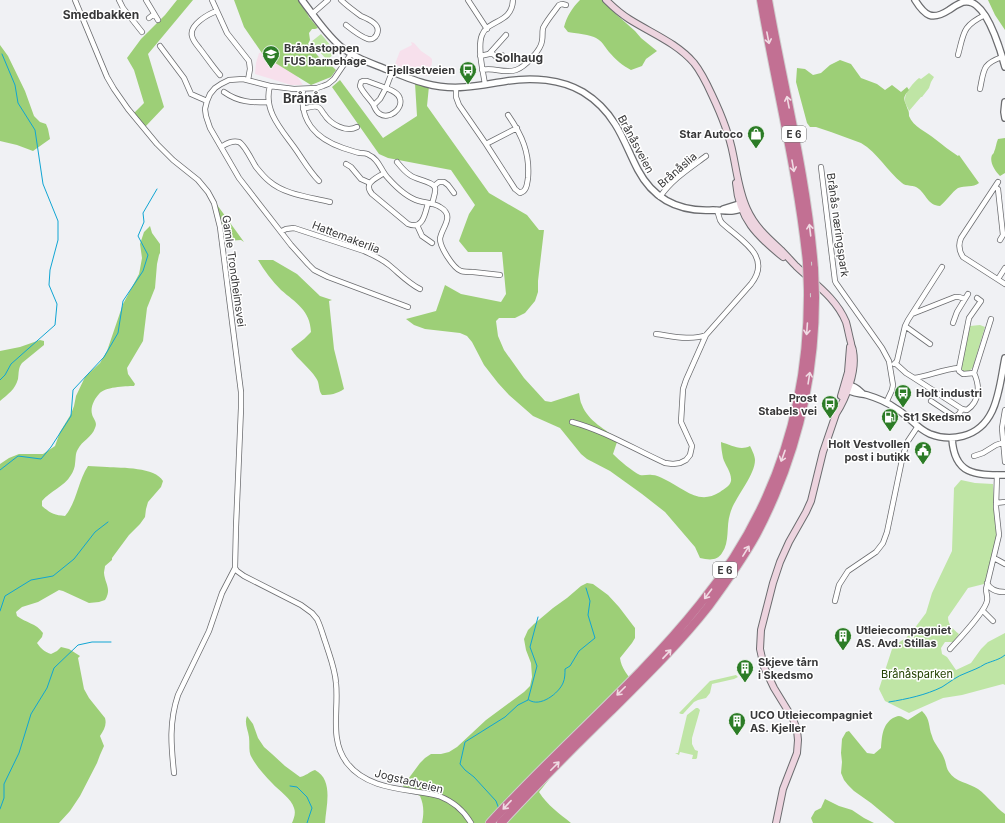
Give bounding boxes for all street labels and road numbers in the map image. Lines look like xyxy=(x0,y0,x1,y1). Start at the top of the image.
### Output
street label: Brånåsveien xyxy=(615,112,657,176)
road number: E 6 xyxy=(782,126,806,142)
street label: Brånåslia xyxy=(654,149,700,191)
street label: Brånås næringspark xyxy=(824,172,852,278)
street label: Gamle Trondheimsvei xyxy=(219,214,249,328)
street label: Hattemakerlia xyxy=(310,218,382,256)
road number: E 6 xyxy=(713,562,737,578)
street label: Jogstadveien xyxy=(373,766,445,796)

